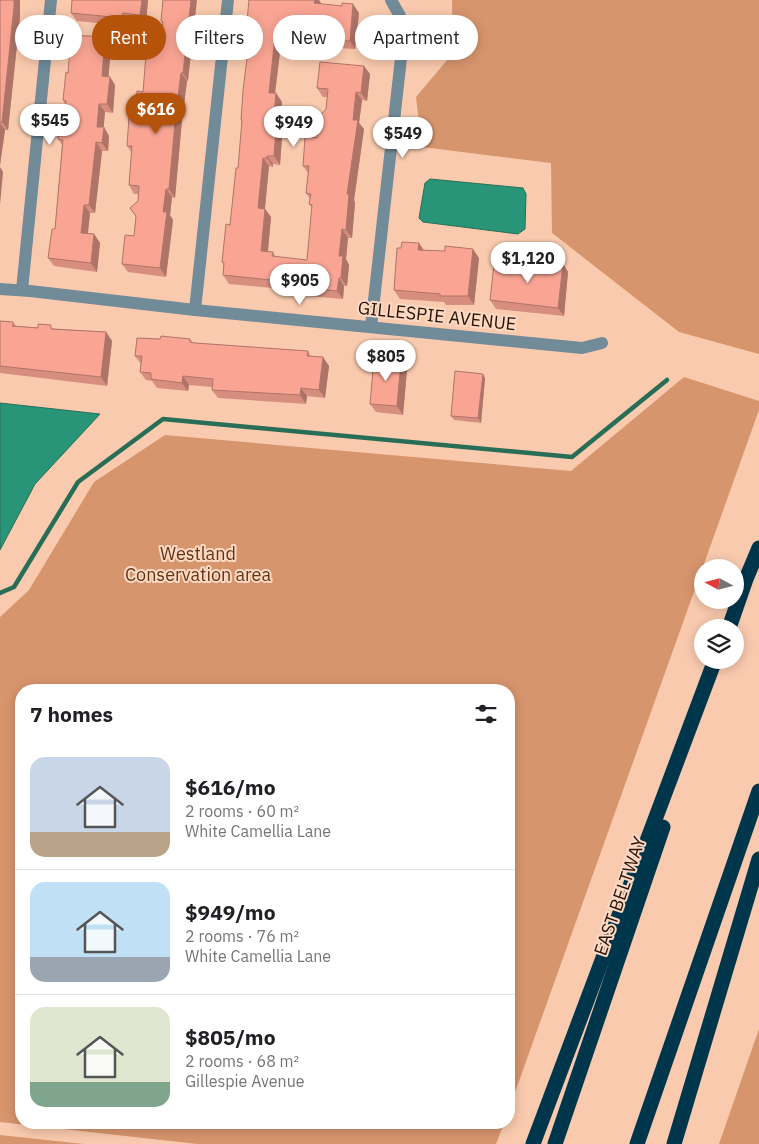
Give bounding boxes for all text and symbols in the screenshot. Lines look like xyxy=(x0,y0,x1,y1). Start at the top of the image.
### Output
chip: Buy xyxy=(15,15,82,60)
chip: Rent xyxy=(92,15,166,60)
chip: Filters xyxy=(176,15,263,60)
chip: New xyxy=(273,15,345,60)
chip: Apartment xyxy=(355,15,478,60)
pin: $616 xyxy=(126,92,186,135)
text: $616 xyxy=(137,99,175,119)
pin: $545 xyxy=(20,104,80,146)
pin: $949 xyxy=(264,106,324,148)
text: $545 xyxy=(31,110,69,130)
text: $949 xyxy=(275,112,313,132)
pin: $549 xyxy=(373,116,433,159)
text: $549 xyxy=(384,123,422,143)
pin: $1,120 xyxy=(487,242,569,284)
text: $1,120 xyxy=(502,248,554,268)
pin: $905 xyxy=(270,264,330,306)
text: $905 xyxy=(281,270,319,290)
street label: GILLESPIE AVENUE xyxy=(357,296,517,335)
pin: $805 xyxy=(356,340,416,382)
text: $805 xyxy=(367,346,405,366)
park label: Westland Conservation area xyxy=(125,542,271,586)
north arrow xyxy=(694,559,744,609)
map controls xyxy=(694,559,744,669)
button: layers xyxy=(694,619,744,669)
text: 7 homes xyxy=(30,700,113,728)
icon: filters xyxy=(472,700,500,728)
text: $616/mo xyxy=(185,773,276,801)
icon: home xyxy=(70,777,130,837)
text: 2 rooms · 60 m² xyxy=(185,801,299,821)
text: White Camellia Lane xyxy=(185,821,331,841)
street label: EAST BELTWAY xyxy=(588,833,651,958)
text: $949/mo xyxy=(185,898,276,926)
icon: home xyxy=(70,902,130,962)
text: 2 rooms · 76 m² xyxy=(185,926,299,946)
text: White Camellia Lane xyxy=(185,946,331,966)
text: $805/mo xyxy=(185,1023,276,1051)
icon: home xyxy=(70,1027,130,1087)
text: 2 rooms · 68 m² xyxy=(185,1051,299,1071)
text: Gillespie Avenue xyxy=(185,1071,305,1091)

